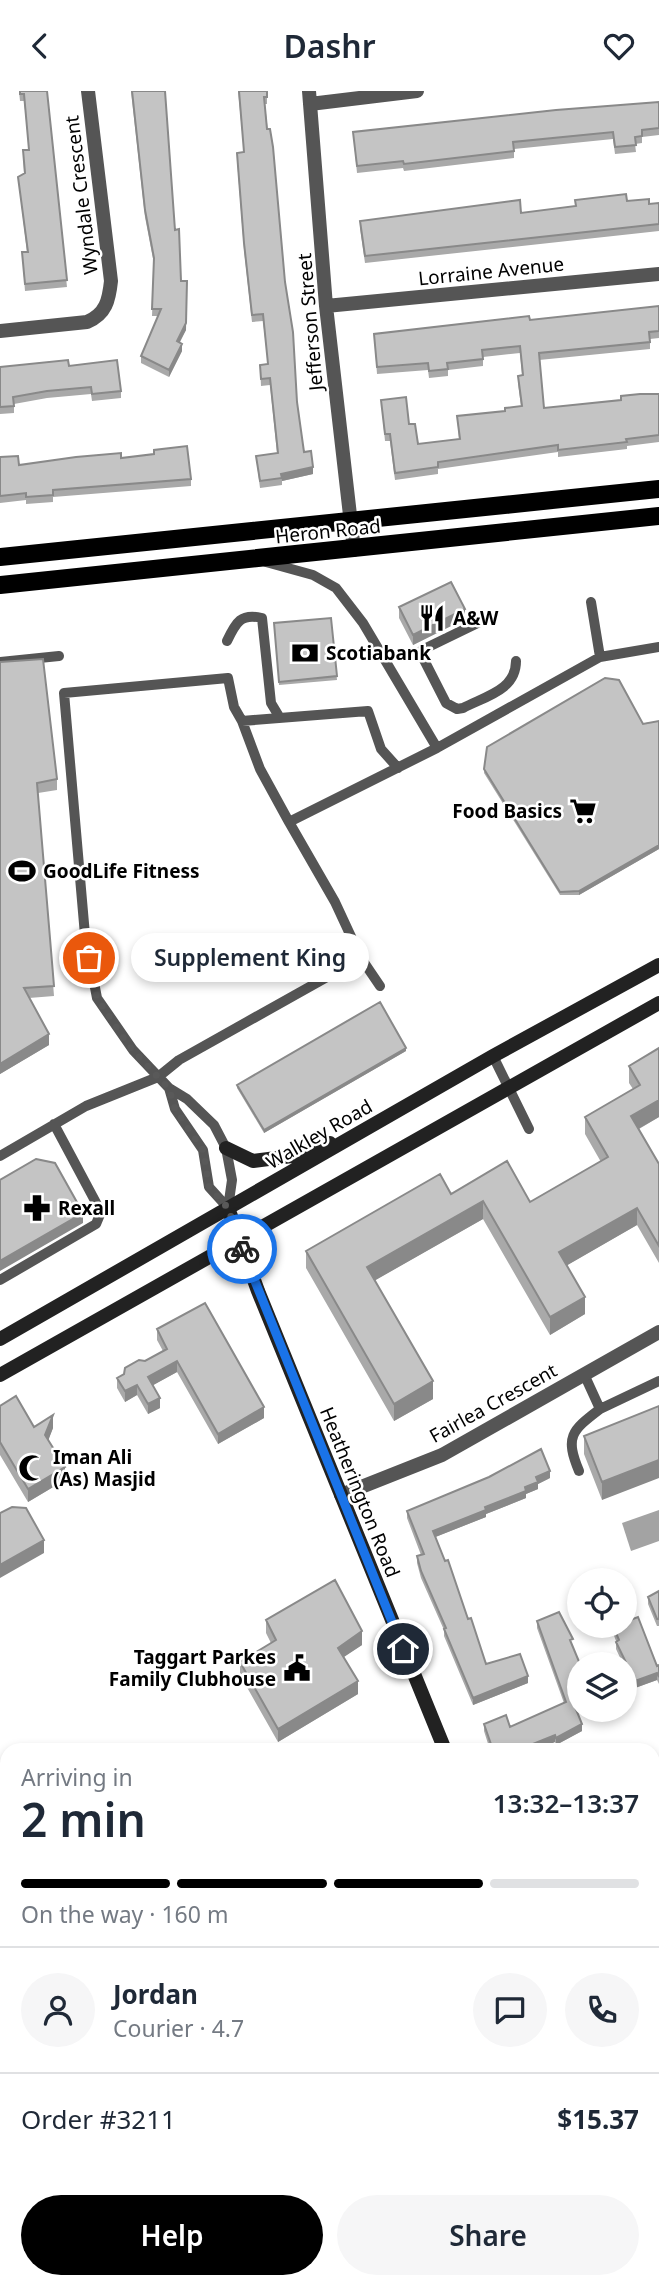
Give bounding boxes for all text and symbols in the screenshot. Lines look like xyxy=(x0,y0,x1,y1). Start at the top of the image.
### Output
text: Dashr xyxy=(283,24,376,67)
icon: back xyxy=(21,27,59,65)
icon: heart xyxy=(600,27,638,65)
street label: Wyndale Crescent xyxy=(58,114,104,276)
street label: Lorraine Avenue xyxy=(417,250,565,292)
street label: Jefferson Street xyxy=(291,252,329,394)
street label: Heron Road xyxy=(274,513,382,549)
restaurant icon: A&W xyxy=(417,603,447,633)
place label: A&W xyxy=(453,605,499,631)
bank icon: Scotiabank xyxy=(290,638,320,668)
place label: Scotiabank xyxy=(326,640,431,666)
supermarket icon: Food Basics xyxy=(568,796,598,826)
place label: Food Basics xyxy=(452,798,562,824)
sports icon: GoodLife Fitness xyxy=(7,856,37,886)
place label: GoodLife Fitness xyxy=(43,858,200,884)
pin xyxy=(59,928,119,988)
callout: Supplement King xyxy=(131,933,369,983)
icon: bag xyxy=(70,939,108,977)
text: Supplement King xyxy=(154,941,346,973)
street label: Walkley Road xyxy=(261,1093,377,1175)
pharmacy icon: Rexall xyxy=(22,1193,52,1223)
place label: Rexall xyxy=(58,1195,115,1221)
courier xyxy=(207,1214,277,1284)
icon: bike xyxy=(223,1230,261,1268)
street label: Fairlea Crescent xyxy=(425,1357,562,1449)
street label: Heatherington Road xyxy=(314,1403,406,1581)
place label: Iman Ali (As) Masjid xyxy=(53,1444,156,1492)
mosque icon: Iman Ali (As) Masjid xyxy=(17,1453,47,1483)
map controls xyxy=(567,1568,637,1722)
button: locate xyxy=(567,1568,637,1638)
pin xyxy=(373,1619,433,1679)
icon: home xyxy=(384,1630,422,1668)
place label: Taggart Parkes Family Clubhouse xyxy=(109,1644,276,1692)
button: layers xyxy=(567,1652,637,1722)
public building icon: Taggart Parkes Family Clubhouse xyxy=(282,1653,312,1683)
text: Arriving in xyxy=(21,1761,133,1793)
text: 13:32–13:37 xyxy=(493,1785,639,1821)
text: 2 min xyxy=(21,1788,146,1850)
text: On the way · 160 m xyxy=(21,1898,228,1930)
button: person xyxy=(21,1973,95,2047)
button: chat xyxy=(473,1973,547,2047)
button: phone xyxy=(565,1973,639,2047)
text: Jordan xyxy=(113,1976,198,2012)
text: Courier · 4.7 xyxy=(113,2012,244,2044)
text: Order #3211 xyxy=(21,2101,176,2137)
text: $15.37 xyxy=(557,2101,639,2137)
button: Help xyxy=(21,2195,323,2275)
button: Share xyxy=(337,2195,639,2275)

